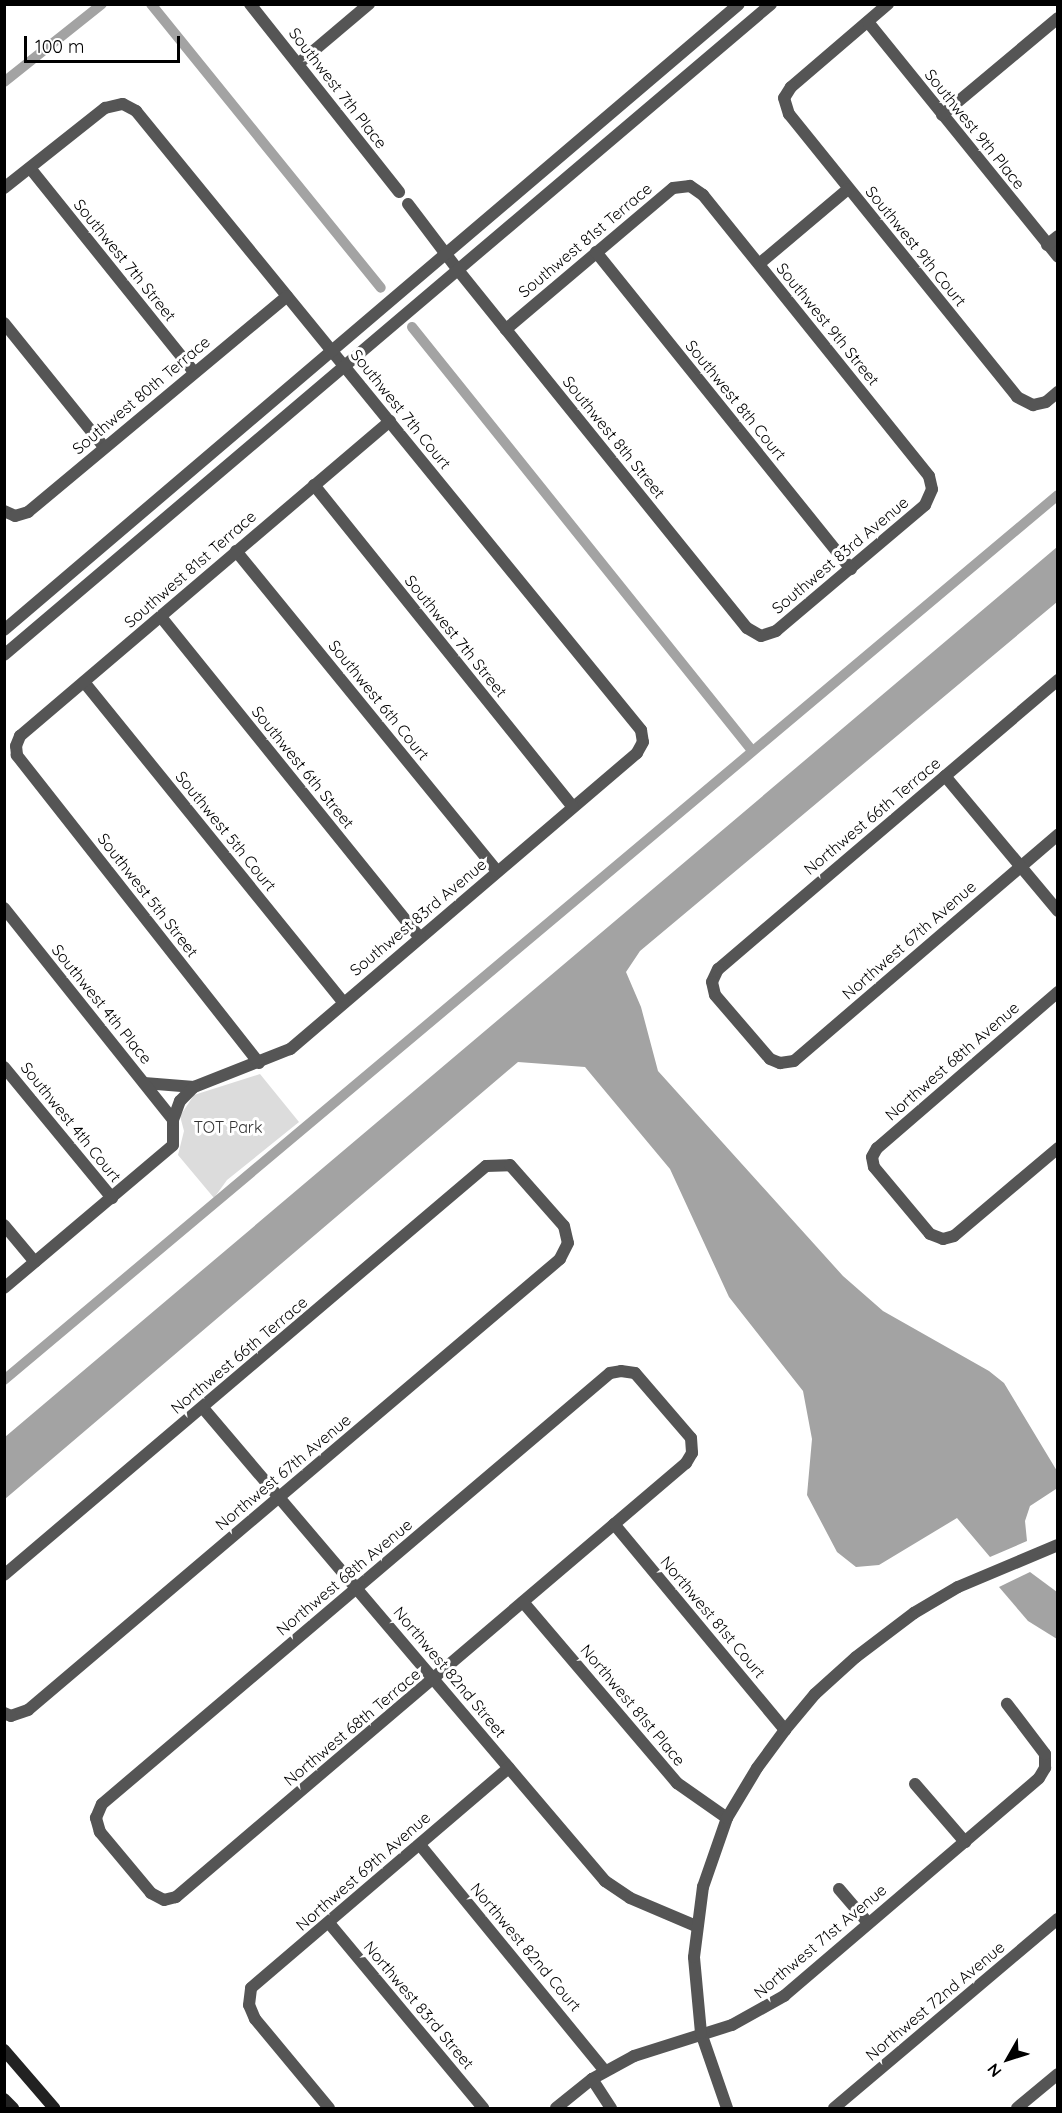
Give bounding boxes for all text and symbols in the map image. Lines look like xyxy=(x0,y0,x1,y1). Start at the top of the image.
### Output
scale bar xyxy=(27,24,183,62)
street label: Southwest 7th Place xyxy=(285,24,391,152)
text: 100 m xyxy=(35,35,84,58)
street label: Southwest 9th Place xyxy=(921,65,1029,193)
street label: Southwest 81st Terrace xyxy=(514,179,656,301)
street label: Southwest 9th Court xyxy=(862,182,970,310)
street label: Southwest 7th Street xyxy=(70,195,180,325)
street label: Southwest 9th Street xyxy=(773,259,883,389)
street label: Southwest 80th Terrace xyxy=(68,332,214,458)
street label: Southwest 8th Court xyxy=(682,336,790,464)
street label: Southwest 7th Court xyxy=(347,345,455,473)
street label: Southwest 8th Street xyxy=(559,372,669,502)
street label: Southwest 83rd Avenue xyxy=(768,492,912,618)
street label: Southwest 81st Terrace xyxy=(120,507,260,631)
street label: Southwest 7th Street xyxy=(401,571,511,701)
street label: Southwest 6th Court xyxy=(325,636,433,764)
street label: Southwest 6th Street xyxy=(248,702,358,832)
street label: Northwest 66th Terrace xyxy=(800,753,944,879)
street label: Southwest 5th Court xyxy=(172,767,280,895)
street label: Southwest 5th Street xyxy=(94,829,202,961)
street label: Southwest 83rd Avenue xyxy=(346,854,490,980)
street label: Northwest 67th Avenue xyxy=(838,877,980,1003)
street label: Southwest 4th Place xyxy=(48,940,156,1068)
street label: Northwest 68th Avenue xyxy=(881,998,1023,1124)
street label: Southwest 4th Court xyxy=(17,1058,125,1186)
park label: TOT Park xyxy=(193,1117,263,1137)
street label: Northwest 66th Terrace xyxy=(167,1292,311,1418)
street label: Northwest 67th Avenue xyxy=(211,1410,355,1534)
street label: Northwest 68th Avenue xyxy=(272,1515,416,1639)
street label: Northwest 81st Court xyxy=(656,1552,770,1682)
street label: Northwest 82nd Street xyxy=(390,1603,510,1741)
street label: Northwest 81st Place xyxy=(577,1640,689,1770)
street label: Northwest 68th Terrace xyxy=(280,1664,424,1790)
street label: Northwest 69th Avenue xyxy=(292,1808,434,1934)
street label: Northwest 82nd Court xyxy=(467,1879,585,2015)
street label: Northwest 71st Avenue xyxy=(750,1880,890,2002)
street label: Northwest 83rd Street xyxy=(360,1937,478,2073)
street label: Northwest 72nd Avenue xyxy=(862,1937,1008,2065)
north arrow xyxy=(978,2029,1038,2089)
text: N xyxy=(983,2059,1005,2081)

